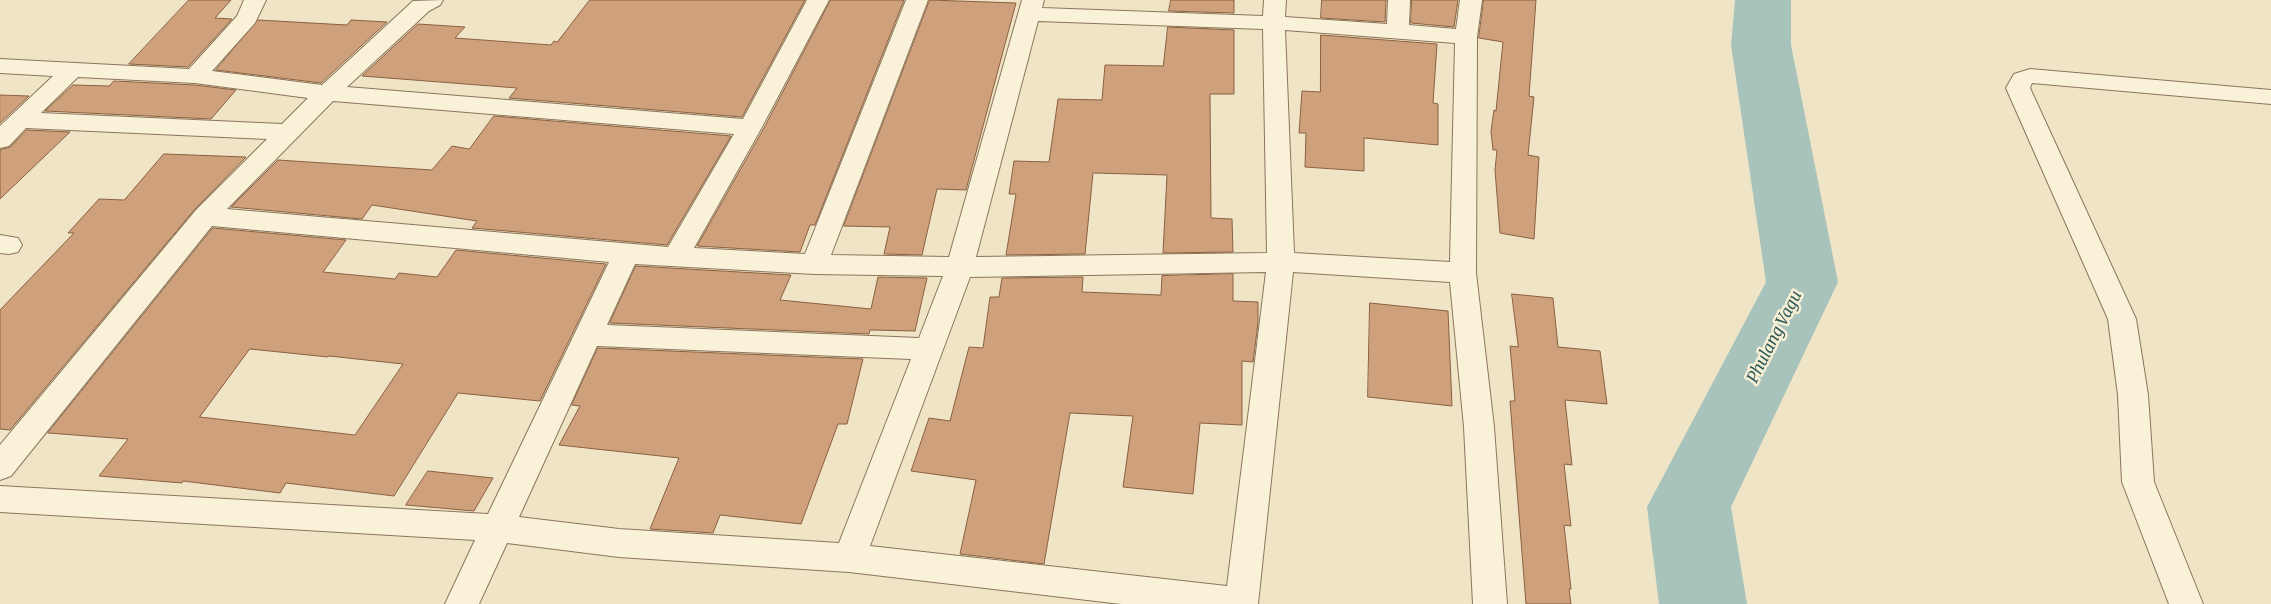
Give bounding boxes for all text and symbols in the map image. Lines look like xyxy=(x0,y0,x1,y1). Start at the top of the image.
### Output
water label: Phulang Vagu xyxy=(1744,288,1806,386)

